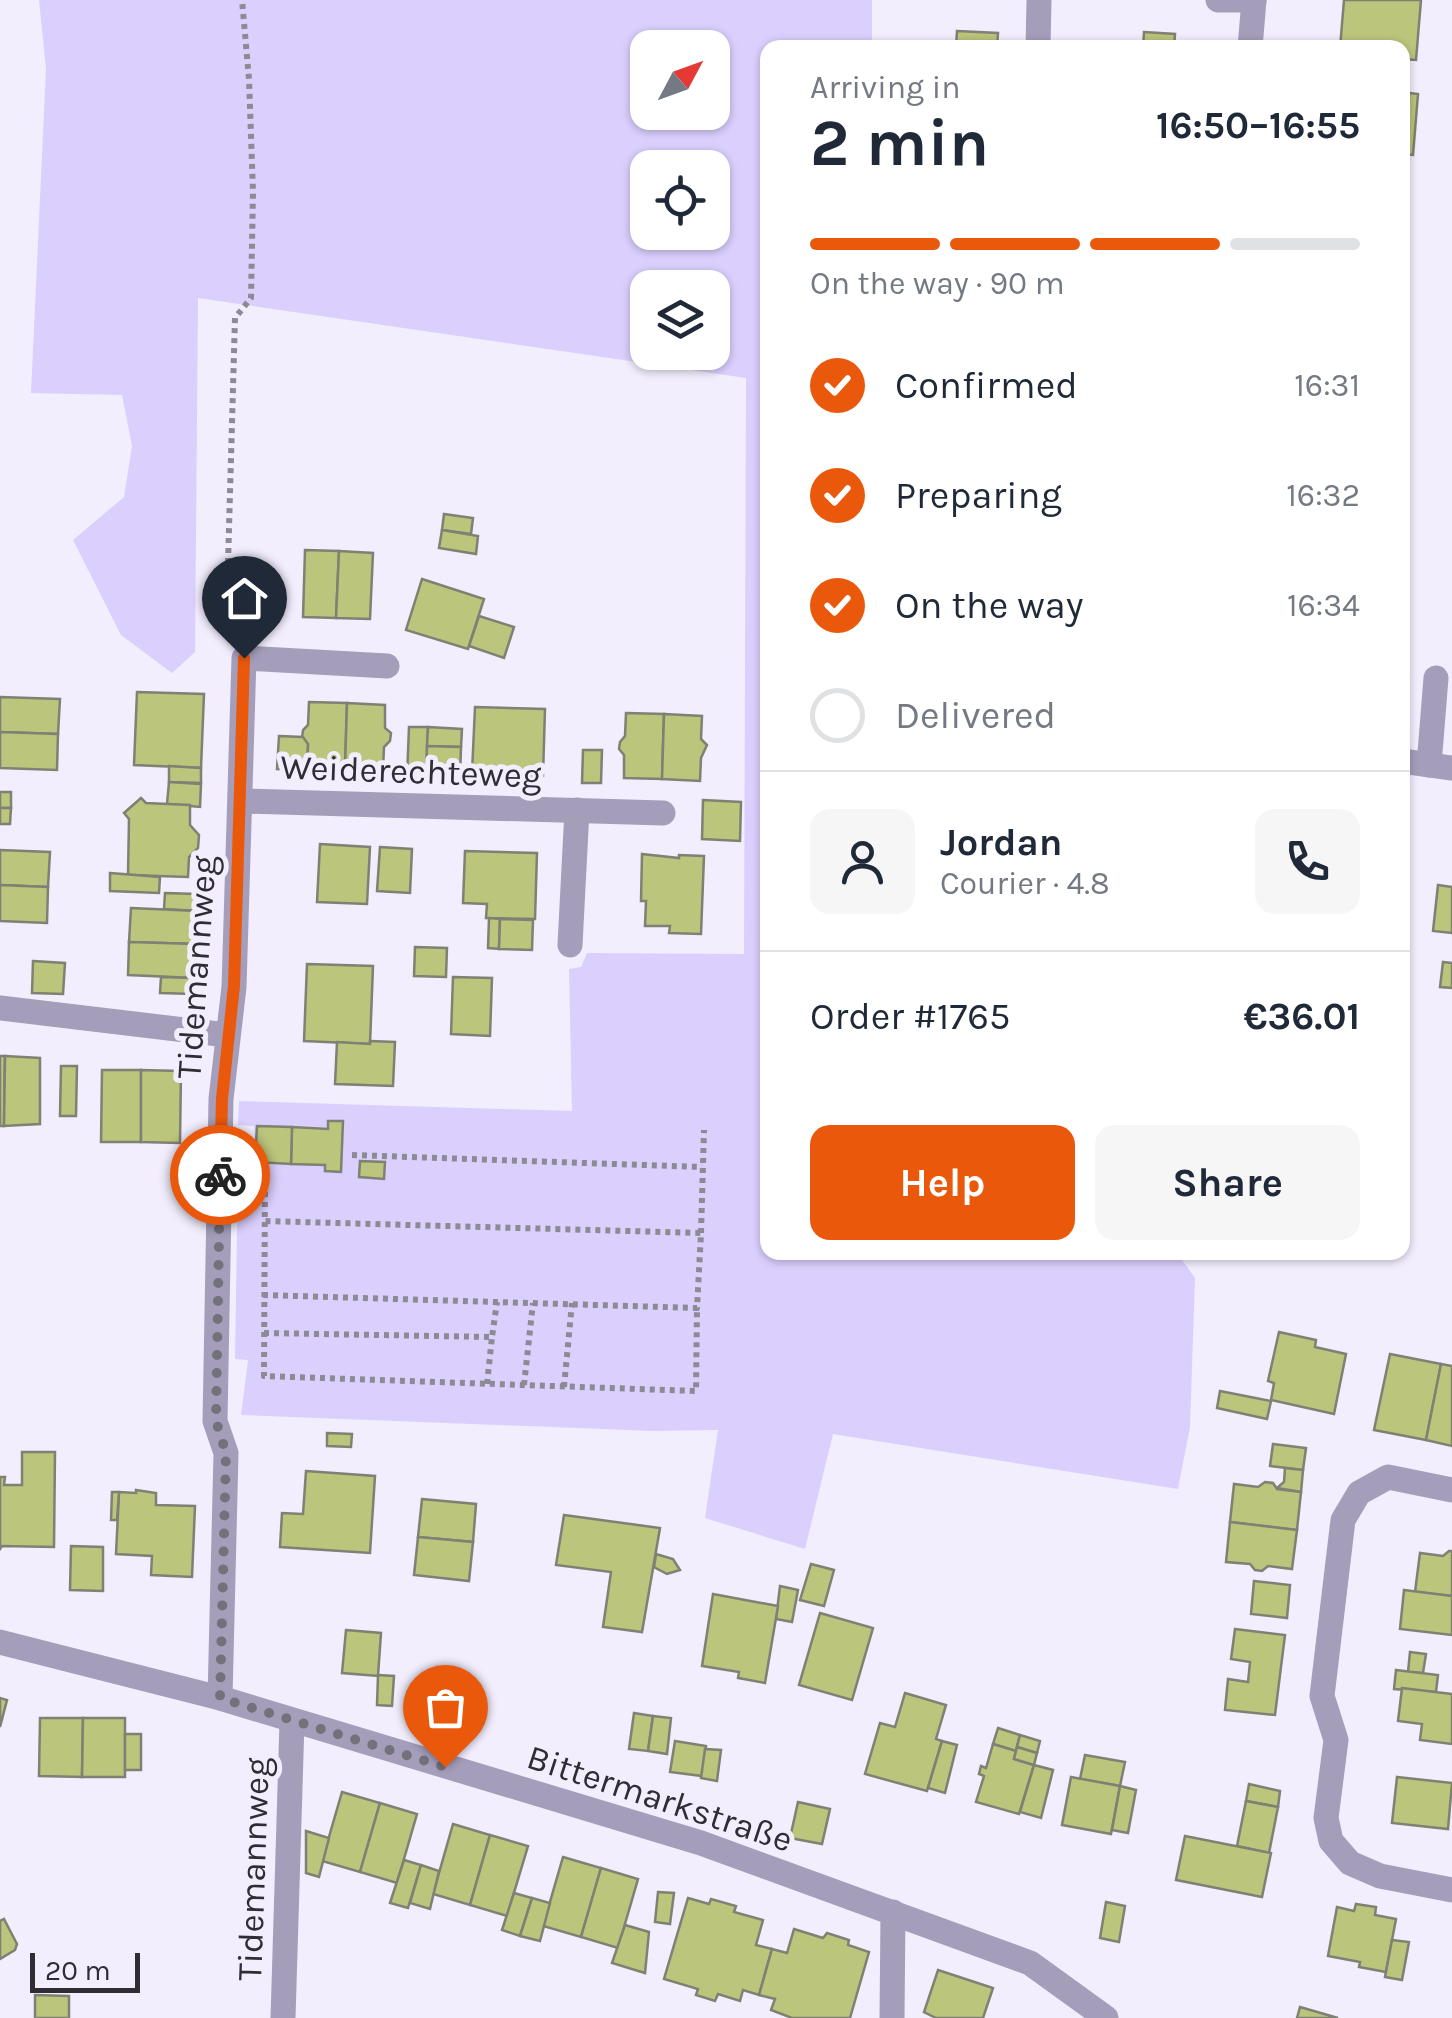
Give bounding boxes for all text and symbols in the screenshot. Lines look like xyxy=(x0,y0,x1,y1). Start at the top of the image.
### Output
north arrow xyxy=(630,30,730,130)
map controls xyxy=(630,30,730,370)
text: Arriving in xyxy=(810,69,961,106)
text: 16:50–16:55 xyxy=(1156,103,1360,148)
text: 2 min xyxy=(810,105,989,181)
button: locate xyxy=(630,150,730,250)
text: On the way · 90 m xyxy=(810,265,1065,302)
button: layers xyxy=(630,270,730,370)
icon: check xyxy=(810,358,865,413)
text: Confirmed xyxy=(895,363,1078,408)
text: 16:31 xyxy=(1294,367,1360,404)
icon: check xyxy=(810,468,865,523)
text: Preparing xyxy=(895,473,1062,518)
text: 16:32 xyxy=(1286,477,1360,514)
pin xyxy=(202,556,287,659)
icon: home xyxy=(217,571,272,626)
icon: check xyxy=(810,578,865,633)
text: On the way xyxy=(895,583,1083,628)
text: 16:34 xyxy=(1287,587,1360,624)
text: Delivered xyxy=(895,693,1056,738)
street label: Weiderechteweg xyxy=(280,746,543,797)
button: person xyxy=(810,809,915,914)
button: phone xyxy=(1255,809,1360,914)
text: Jordan xyxy=(940,820,1063,865)
street label: Tidemannweg xyxy=(168,854,225,1080)
text: Courier · 4.8 xyxy=(940,865,1110,902)
text: Order #1765 xyxy=(810,994,1010,1039)
text: €36.01 xyxy=(1243,994,1360,1039)
courier xyxy=(170,1125,270,1225)
button: Help xyxy=(810,1125,1075,1240)
button: Share xyxy=(1095,1125,1360,1240)
icon: bike xyxy=(193,1148,248,1203)
pin xyxy=(403,1665,488,1768)
icon: bag xyxy=(418,1680,473,1735)
street label: Bittermarkstraße xyxy=(522,1736,798,1861)
street label: Tidemannweg xyxy=(229,1756,278,1982)
scale bar xyxy=(30,1948,140,1992)
text: 20 m xyxy=(45,1954,111,1987)

